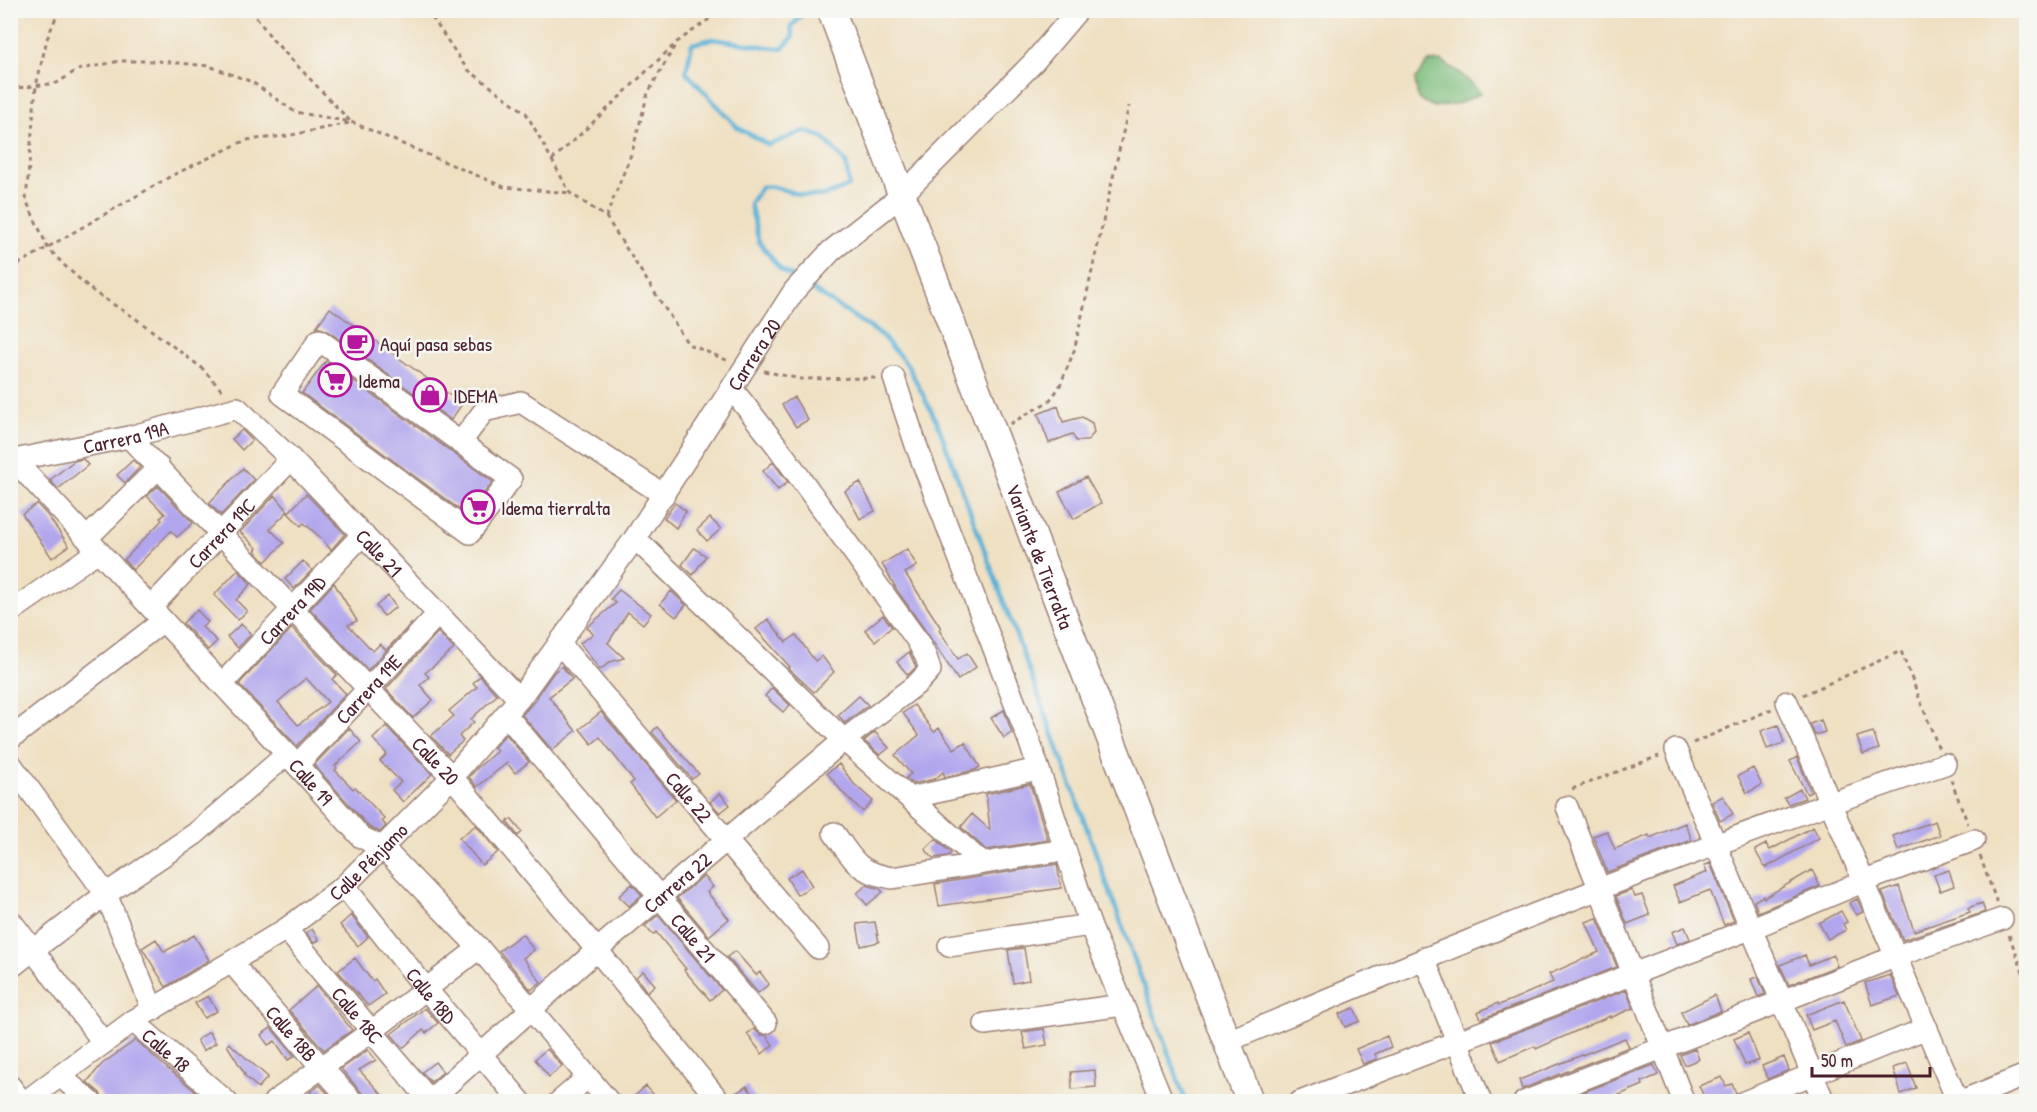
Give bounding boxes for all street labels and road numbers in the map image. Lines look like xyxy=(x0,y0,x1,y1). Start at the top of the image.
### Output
street label: Carrera 20 xyxy=(720,313,787,395)
street label: Carrera 19A xyxy=(81,414,171,459)
street label: Variante de Tierralta xyxy=(1001,480,1081,633)
street label: Carrera 19C xyxy=(181,492,261,574)
street label: Calle 21 xyxy=(350,522,409,582)
street label: Carrera 19D xyxy=(252,569,332,650)
street label: Carrera 19E xyxy=(329,648,407,730)
street label: Calle 20 xyxy=(406,730,466,790)
street label: Calle 19 xyxy=(283,752,340,811)
street label: Calle 22 xyxy=(660,765,719,828)
street label: Calle Pénjamo xyxy=(323,816,413,906)
street label: Carrera 22 xyxy=(637,845,717,919)
street label: Calle 21 xyxy=(665,907,722,968)
street label: Calle 18D xyxy=(400,961,463,1029)
street label: Calle 18C xyxy=(326,981,390,1049)
street label: Calle 18B xyxy=(260,999,324,1067)
street label: Calle 18 xyxy=(136,1021,196,1078)

